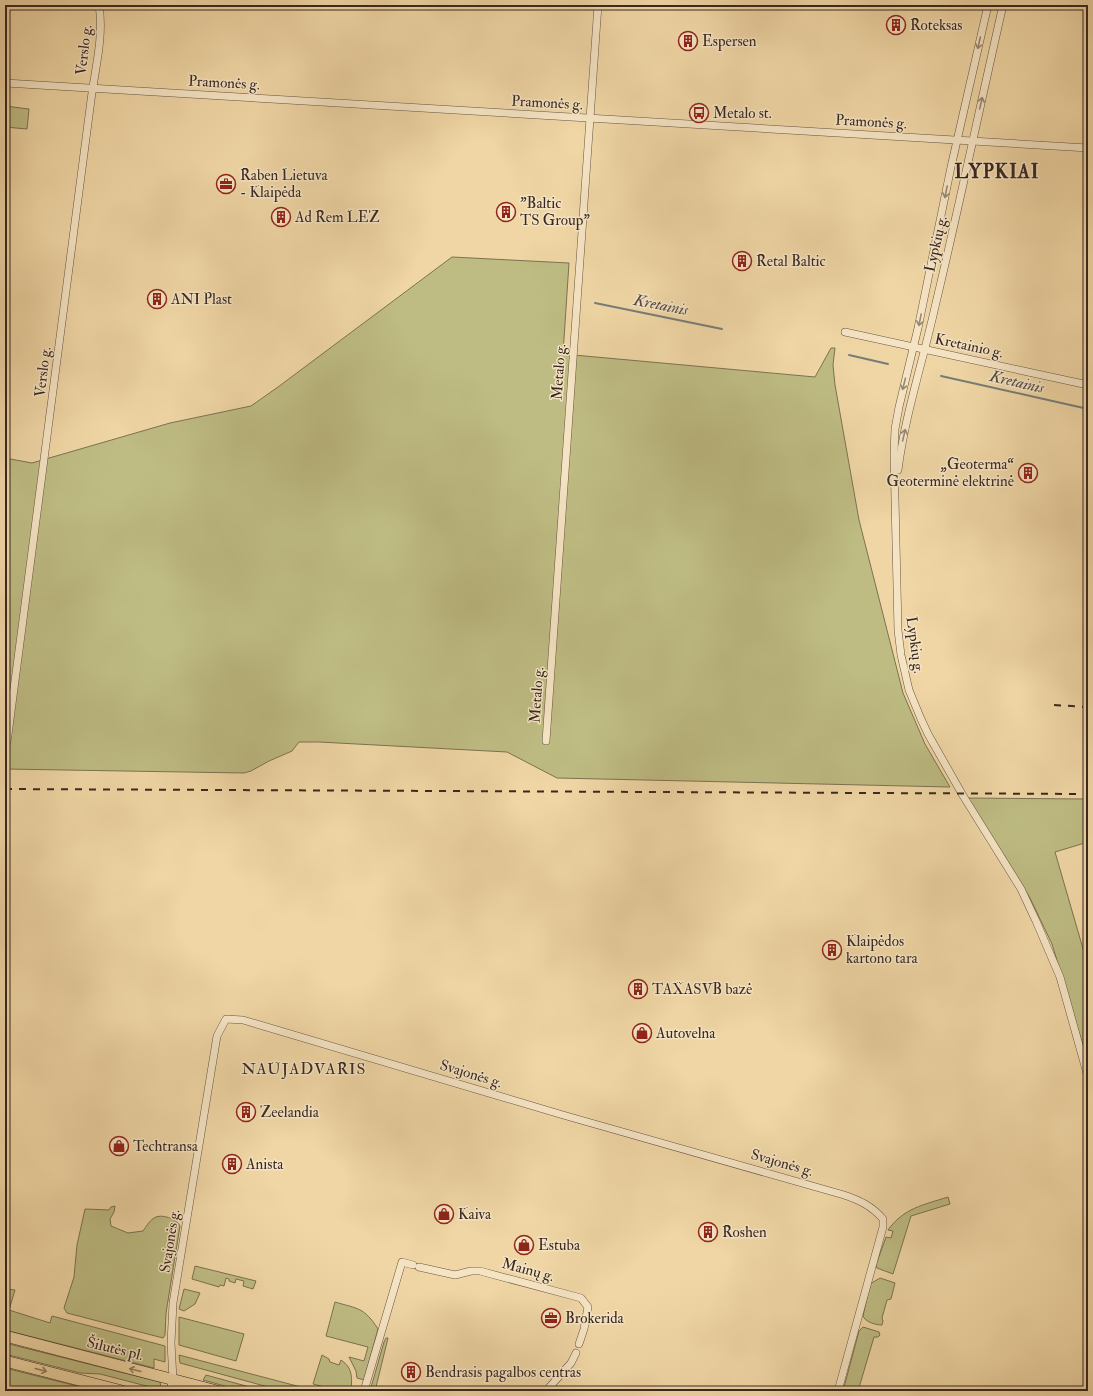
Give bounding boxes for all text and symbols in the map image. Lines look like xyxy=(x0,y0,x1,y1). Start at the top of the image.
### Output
building icon: Roteksas xyxy=(885,14,907,36)
place label: Roteksas xyxy=(910,16,962,35)
street label: Verslo g. xyxy=(71,24,97,76)
building icon: Espersen xyxy=(677,30,699,52)
place label: Espersen xyxy=(702,32,757,52)
one-way arrow xyxy=(975,36,983,49)
street label: Pramonės g. xyxy=(188,72,260,94)
street label: Pramonės g. xyxy=(511,92,583,114)
one-way arrow xyxy=(977,97,985,110)
bus stop icon: Metalo st. xyxy=(688,102,710,124)
place label: Metalo st. xyxy=(713,104,772,123)
street label: Pramonės g. xyxy=(835,111,907,133)
district label: LYPKIAI xyxy=(954,160,1040,184)
place label: Raben Lietuva - Klaipėda xyxy=(240,166,329,203)
office icon: Raben Lietuva - Klaipėda xyxy=(215,173,237,195)
one-way arrow xyxy=(941,185,949,198)
place label: "Baltic TS Group" xyxy=(520,194,590,231)
building icon: "Baltic TS Group" xyxy=(495,201,517,223)
building icon: Ad Rem LEZ xyxy=(270,206,292,228)
place label: Ad Rem LEZ xyxy=(294,208,380,227)
street label: Lypkių g. xyxy=(920,214,953,274)
building icon: Retal Baltic xyxy=(731,250,753,272)
place label: Retal Baltic xyxy=(756,252,826,271)
building icon: ANI Plast xyxy=(146,288,168,310)
place label: ANI Plast xyxy=(170,290,232,309)
water label: Kretainis xyxy=(631,290,691,320)
one-way arrow xyxy=(916,313,924,326)
street label: Kretainio g. xyxy=(933,329,1005,363)
street label: Metalo g. xyxy=(548,343,570,401)
street label: Verslo g. xyxy=(30,346,56,398)
water label: Kretainis xyxy=(987,366,1047,398)
one-way arrow xyxy=(900,378,907,391)
one-way arrow xyxy=(901,429,908,442)
place label: „Geoterma“ Geoterminė elektrinė xyxy=(887,455,1015,491)
building icon: „Geoterma“ Geoterminė elektrinė xyxy=(1017,462,1039,484)
street label: Lypkių g. xyxy=(901,615,928,675)
street label: Metalo g. xyxy=(526,666,548,724)
place label: Klaipėdos kartono tara xyxy=(846,932,919,968)
building icon: Klaipėdos kartono tara xyxy=(821,939,843,961)
building icon: TAXASVB bazė xyxy=(627,978,649,1000)
place label: TAXASVB bazė xyxy=(652,980,752,999)
shop icon: Autovelna xyxy=(631,1022,653,1044)
place label: Autovelna xyxy=(655,1024,716,1043)
street label: Svajonės g. xyxy=(438,1056,504,1092)
district label: NAUJADVARIS xyxy=(242,1059,366,1080)
building icon: Zeelandia xyxy=(235,1101,257,1123)
place label: Zeelandia xyxy=(260,1103,320,1122)
shop icon: Techtransa xyxy=(108,1135,130,1157)
place label: Techtransa xyxy=(133,1137,199,1156)
street label: Svajonės g. xyxy=(749,1145,815,1181)
building icon: Anista xyxy=(221,1153,243,1175)
place label: Anista xyxy=(245,1155,284,1174)
shop icon: Kaiva xyxy=(433,1203,455,1225)
place label: Kaiva xyxy=(458,1205,492,1224)
street label: Svajonės g. xyxy=(156,1208,184,1274)
building icon: Roshen xyxy=(697,1221,719,1243)
place label: Roshen xyxy=(722,1223,767,1242)
shop icon: Estuba xyxy=(513,1234,535,1256)
place label: Estuba xyxy=(538,1236,581,1255)
street label: Mainų g. xyxy=(500,1254,556,1286)
office icon: Brokerida xyxy=(540,1307,562,1329)
place label: Brokerida xyxy=(565,1309,625,1328)
street label: Šilutės pl. xyxy=(85,1331,146,1366)
building icon: Bendrasis pagalbos centras xyxy=(400,1361,422,1383)
place label: Bendrasis pagalbos centras xyxy=(425,1363,581,1383)
one-way arrow xyxy=(129,1365,142,1373)
one-way arrow xyxy=(34,1367,47,1374)

